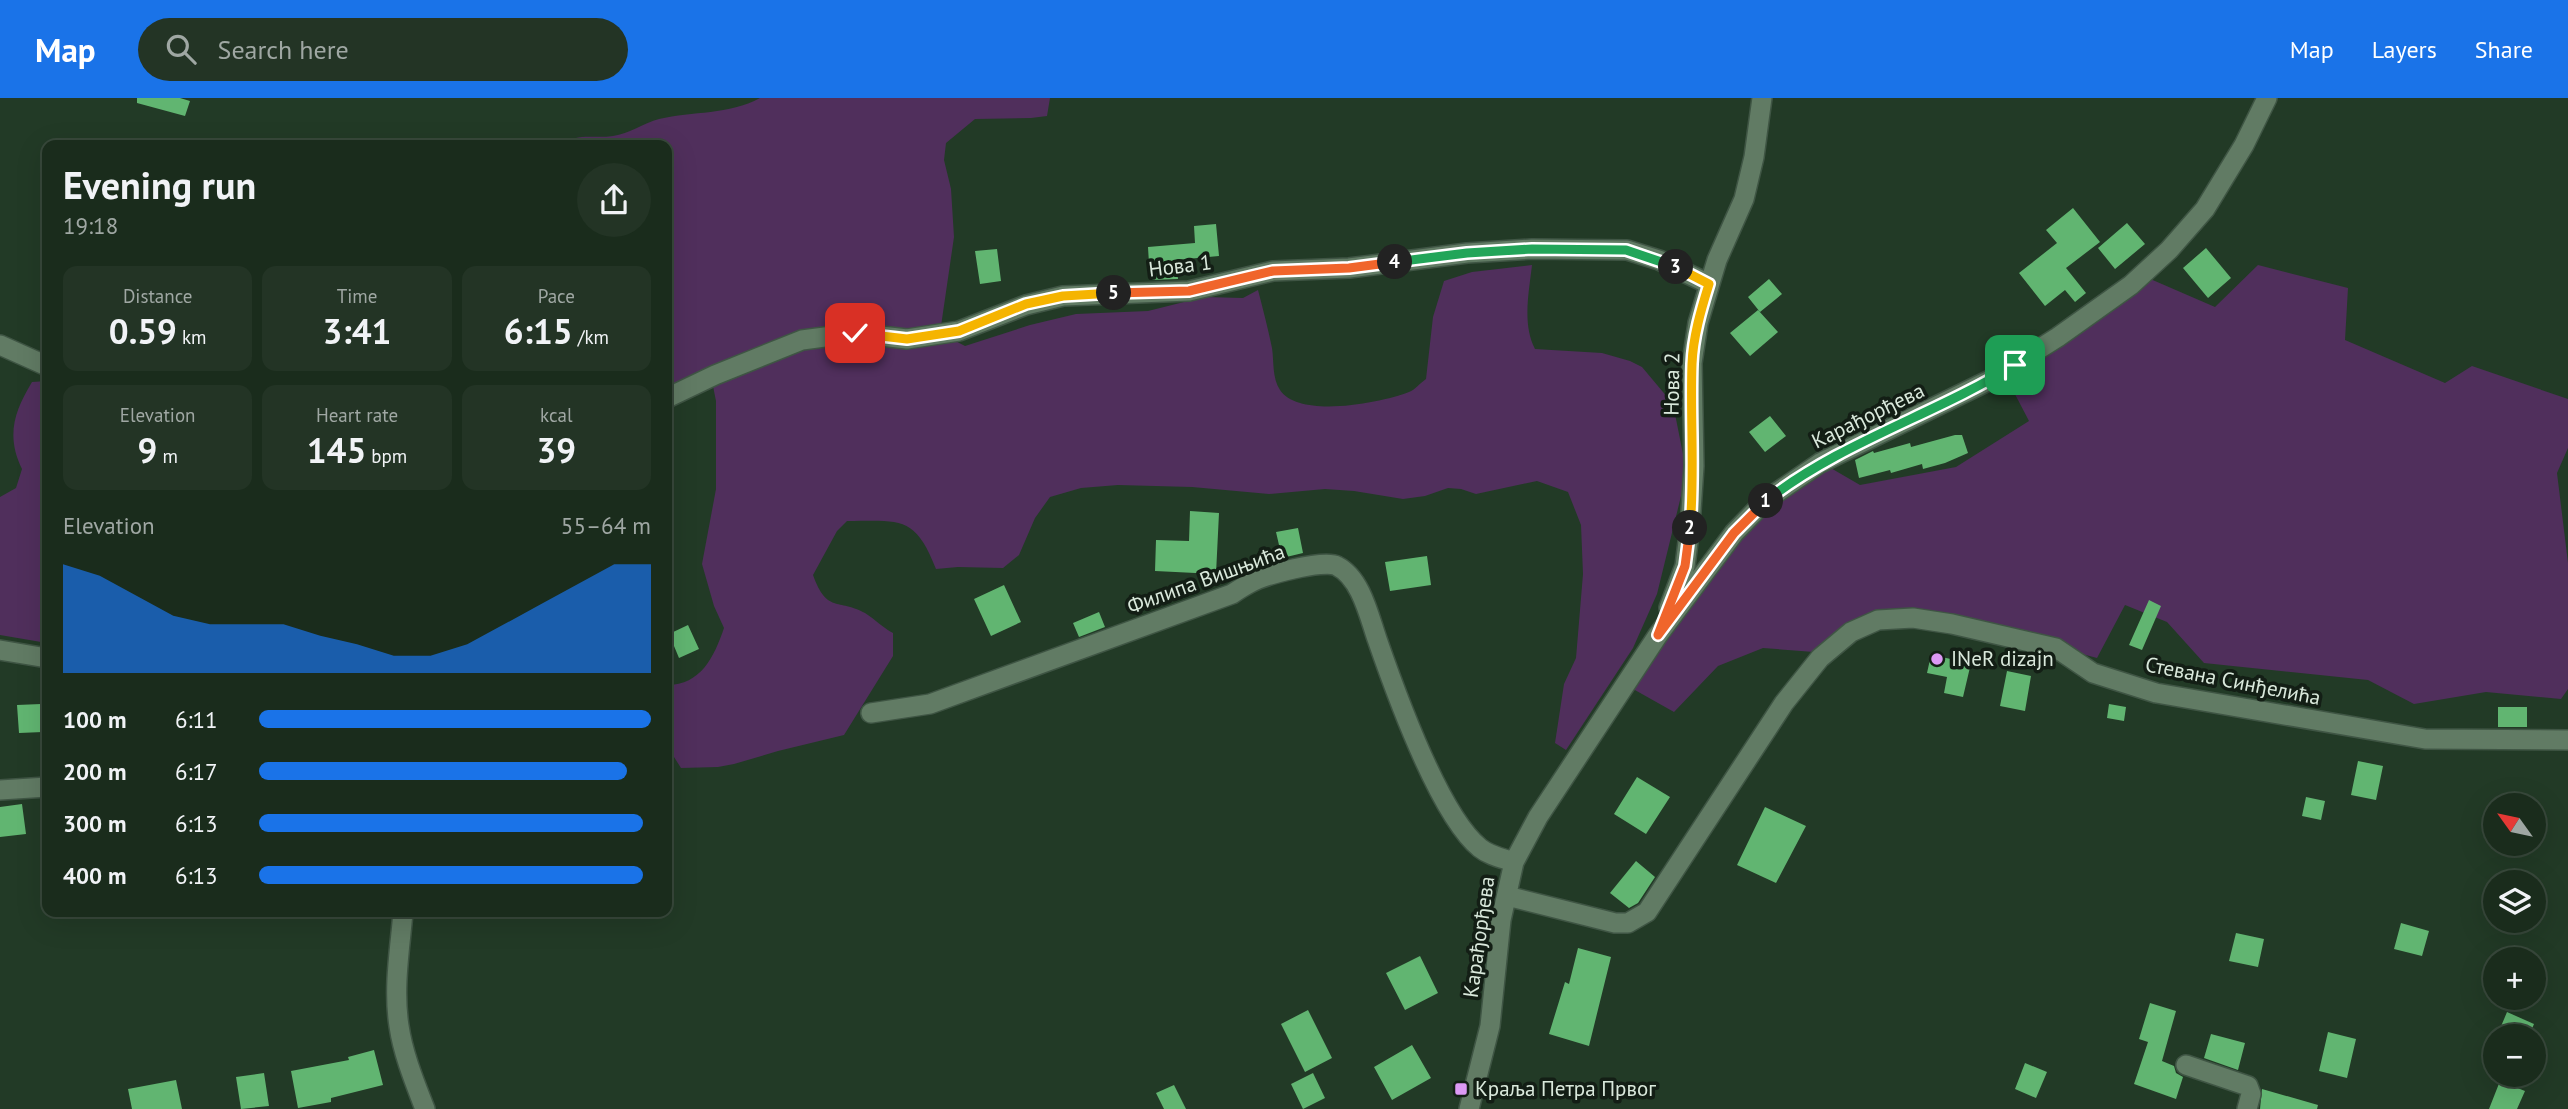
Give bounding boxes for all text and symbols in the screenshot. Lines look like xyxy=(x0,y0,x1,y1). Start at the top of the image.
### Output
search box xyxy=(138,18,628,81)
text: Map xyxy=(35,28,96,71)
icon: search xyxy=(162,30,200,68)
text: Search here xyxy=(218,33,349,66)
text: Map xyxy=(2290,34,2334,65)
text: Layers xyxy=(2372,34,2437,65)
text: Share xyxy=(2475,34,2533,65)
text: Evening run xyxy=(63,160,256,209)
button: share xyxy=(577,163,651,237)
text: 19:18 xyxy=(63,211,118,240)
pin: 4 xyxy=(1378,244,1412,280)
street label: Нова 1 xyxy=(1147,248,1213,283)
text: 4 xyxy=(1389,249,1400,273)
pin: 3 xyxy=(1658,250,1694,284)
text: 3 xyxy=(1670,254,1681,278)
pin: 5 xyxy=(1096,276,1132,310)
text: 5 xyxy=(1108,280,1119,304)
text: Distance xyxy=(123,284,192,308)
text: Time xyxy=(337,284,377,308)
text: Pace xyxy=(538,284,575,308)
pin xyxy=(825,303,885,363)
text: 0.59 xyxy=(109,308,177,354)
text: 3:41 xyxy=(323,308,391,354)
text: 6:15 xyxy=(504,308,573,354)
icon: check xyxy=(836,314,874,352)
text: km xyxy=(177,325,207,349)
text: /km xyxy=(573,325,609,349)
pin xyxy=(1985,335,2045,395)
icon: arrive xyxy=(1996,346,2034,384)
street label: Нова 2 xyxy=(1657,352,1686,416)
street label: Карађорђева xyxy=(1807,377,1929,454)
text: Elevation xyxy=(120,403,196,427)
text: Heart rate xyxy=(316,403,398,427)
text: kcal xyxy=(540,403,573,427)
text: 9 xyxy=(137,427,157,473)
text: 145 xyxy=(307,427,366,473)
text: 39 xyxy=(536,427,576,473)
text: m xyxy=(157,444,178,468)
text: bpm xyxy=(366,444,407,468)
pin: 1 xyxy=(1748,484,1784,518)
text: 1 xyxy=(1760,488,1771,512)
pin: 2 xyxy=(1672,510,1708,546)
text: Elevation xyxy=(63,511,155,540)
text: 55–64 m xyxy=(561,511,651,540)
text: 2 xyxy=(1684,515,1695,539)
street label: Филипа Вишњића xyxy=(1123,537,1288,620)
place label: INeR dizajn xyxy=(1951,645,2054,672)
street label: Стевана Синђелића xyxy=(2143,650,2323,711)
marker: INeR dizajn xyxy=(1929,651,1945,667)
text: 100 m xyxy=(63,705,126,734)
text: 6:11 xyxy=(175,705,218,734)
text: 200 m xyxy=(63,757,126,786)
text: 6:17 xyxy=(175,757,218,786)
north arrow xyxy=(2483,793,2546,856)
map controls xyxy=(2483,793,2546,1087)
text: 300 m xyxy=(63,809,126,838)
text: 6:13 xyxy=(175,809,218,838)
text: 400 m xyxy=(63,861,126,890)
text: 6:13 xyxy=(175,861,218,890)
button: layers xyxy=(2483,870,2546,933)
street label: Карађорђева xyxy=(1457,875,1500,999)
button: + xyxy=(2483,947,2546,1010)
button: − xyxy=(2483,1024,2546,1087)
place label: Краља Петра Првог xyxy=(1475,1075,1656,1102)
marker: Краља Петра Првог xyxy=(1453,1081,1469,1097)

